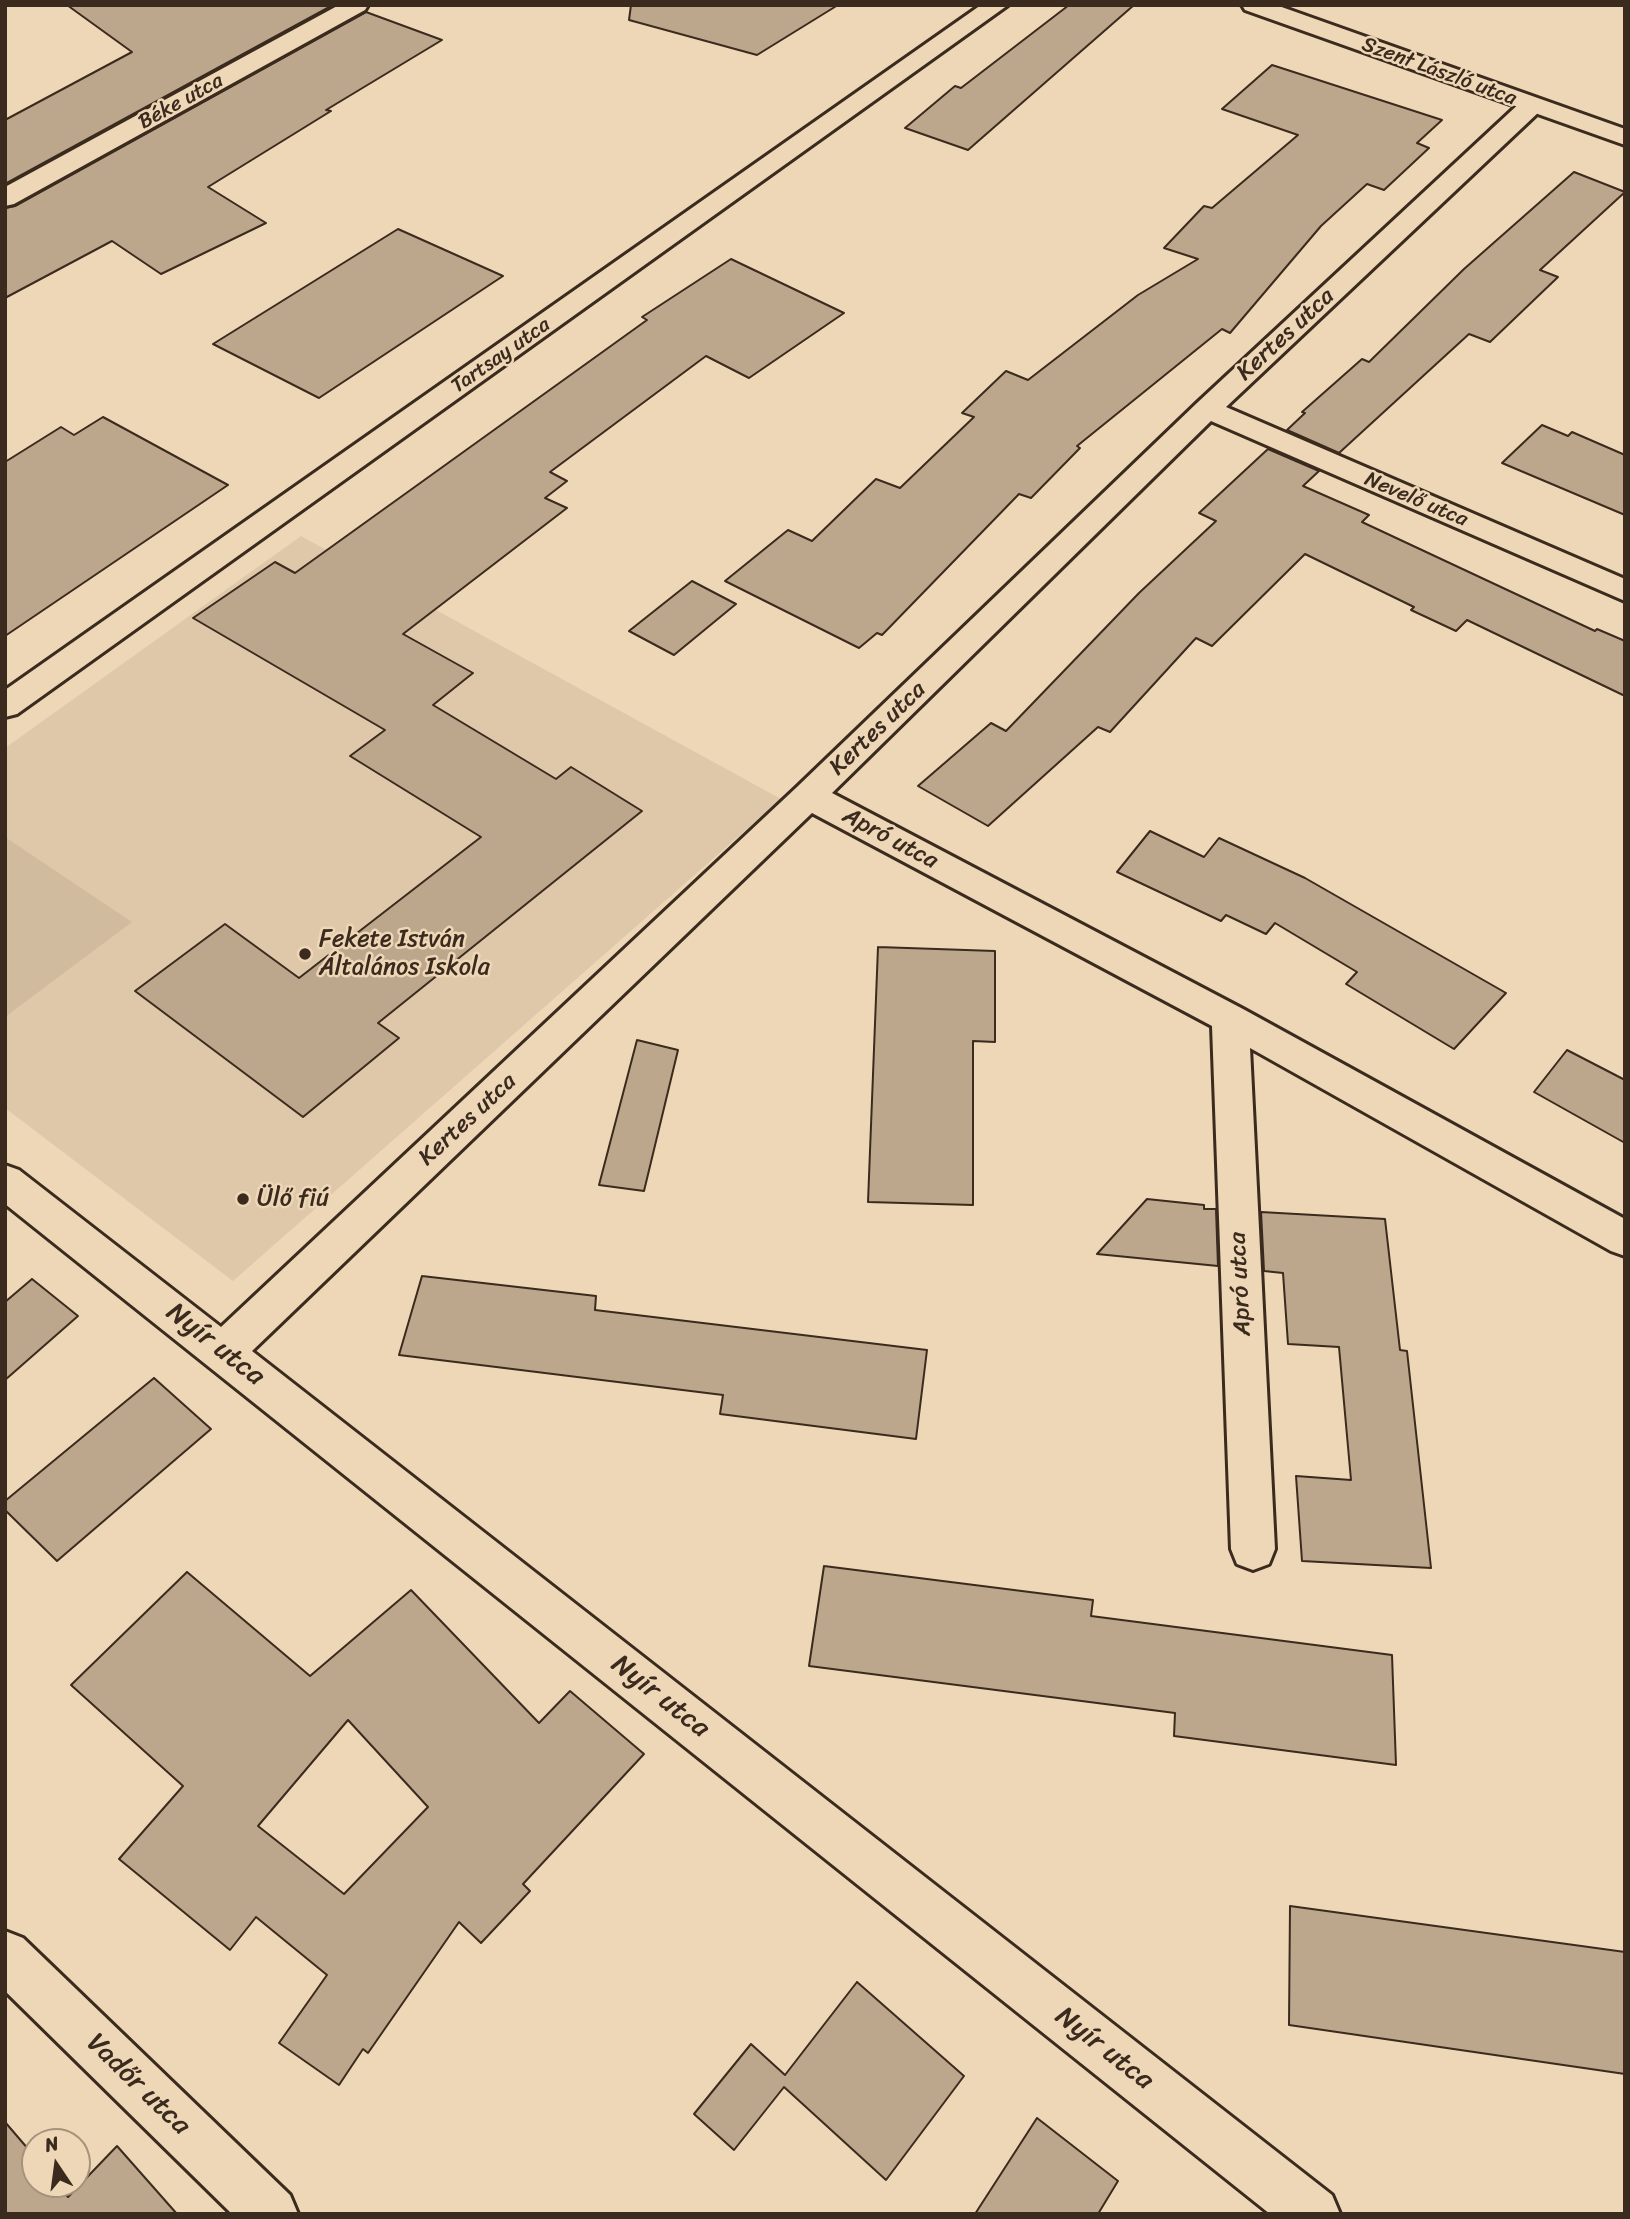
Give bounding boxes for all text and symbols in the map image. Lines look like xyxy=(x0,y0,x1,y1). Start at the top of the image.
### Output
street label: Szent László utca xyxy=(1358,32,1520,112)
street label: Béke utca xyxy=(134,68,228,136)
street label: Kertes utca xyxy=(1231,283,1341,387)
street label: Tartsay utca xyxy=(447,313,555,399)
street label: Nevelő utca xyxy=(1361,467,1471,533)
street label: Kertes utca xyxy=(824,676,932,782)
street label: Apró utca xyxy=(837,802,943,876)
place label: Fekete István Általános Iskola xyxy=(319,926,490,982)
marker: Fekete István Általános Iskola xyxy=(297,946,313,962)
street label: Kertes utca xyxy=(413,1068,523,1172)
place label: Ülő fiú xyxy=(257,1185,329,1213)
marker: Ülő fiú xyxy=(235,1191,251,1207)
street label: Apró utca xyxy=(1224,1231,1258,1337)
street label: Nyír utca xyxy=(159,1296,271,1394)
street label: Nyír utca xyxy=(604,1648,716,1746)
street label: Nyír utca xyxy=(1048,2000,1160,2098)
street label: Vadőr utca xyxy=(79,2027,197,2143)
text: N xyxy=(41,2126,62,2162)
north arrow xyxy=(21,2128,91,2198)

